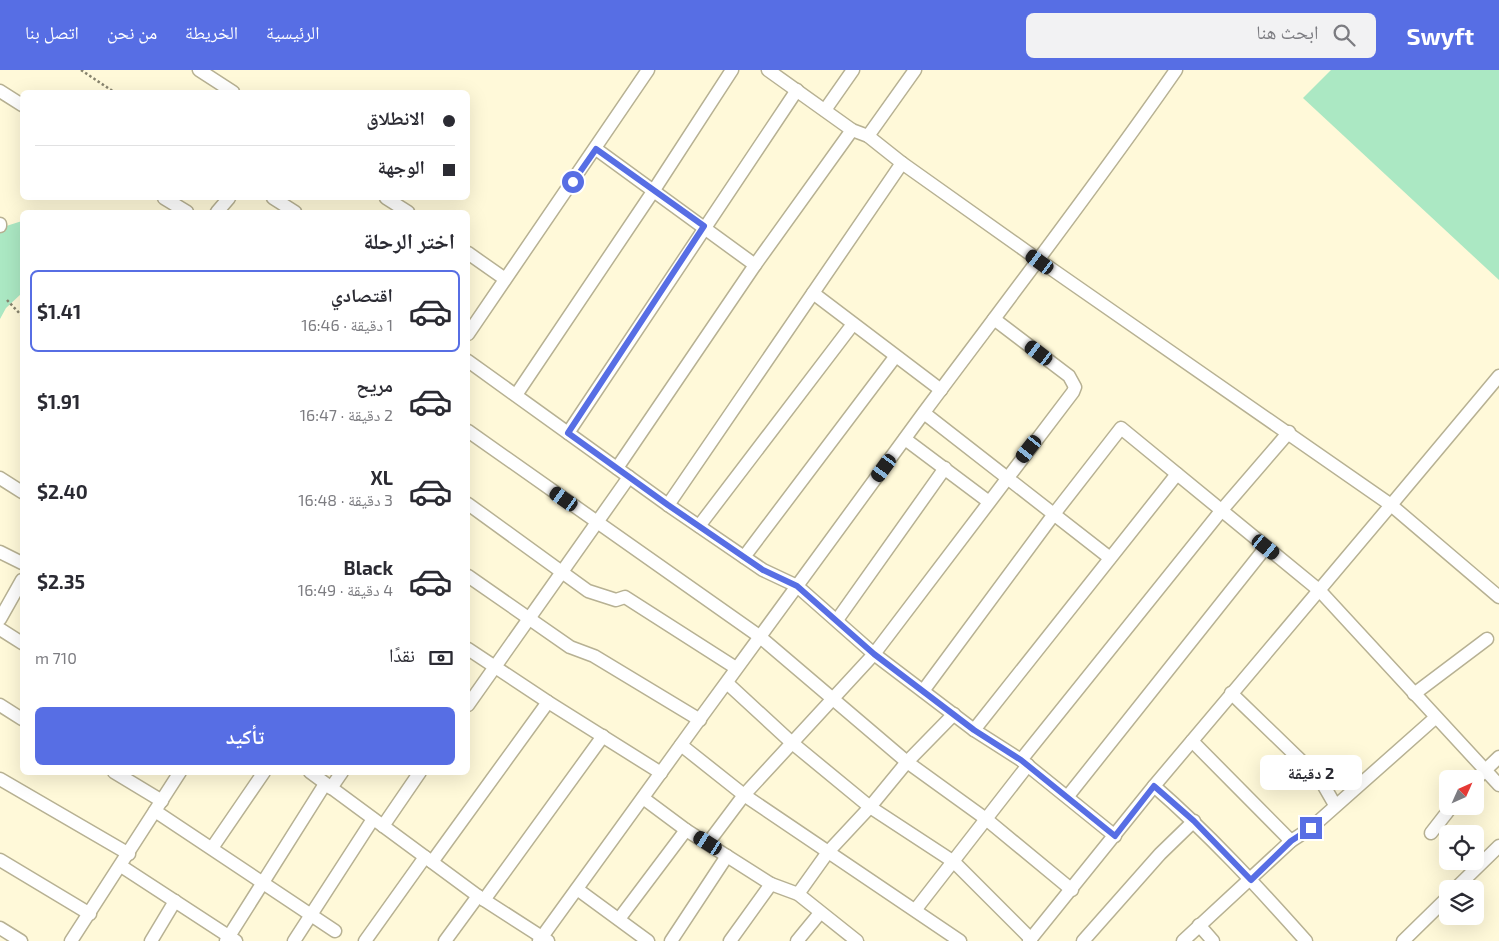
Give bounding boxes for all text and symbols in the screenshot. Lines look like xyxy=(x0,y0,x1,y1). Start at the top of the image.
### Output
search box xyxy=(1026,13,1376,58)
text: ابحث هنا xyxy=(1256,20,1318,43)
text: اتصل بنا xyxy=(25,21,79,43)
text: من نحن xyxy=(107,21,157,43)
text: الخريطة xyxy=(185,21,238,43)
text: الرئيسية xyxy=(266,21,319,43)
icon: search xyxy=(1330,21,1358,49)
text: Swyft xyxy=(1406,21,1474,50)
text: الانطلاق xyxy=(366,106,425,129)
text: الوجهة xyxy=(377,155,425,178)
route start xyxy=(562,171,584,193)
text: اختر الرحلة xyxy=(363,227,455,253)
car xyxy=(1023,247,1056,277)
text: اقتصادي xyxy=(331,283,393,306)
icon: car xyxy=(408,289,453,334)
text: $1.41 xyxy=(37,300,81,323)
text: 1 دقيقة · 16:46 xyxy=(301,315,393,334)
car xyxy=(1022,338,1055,368)
text: مريح xyxy=(356,373,393,396)
icon: car xyxy=(408,379,453,424)
text: $1.91 xyxy=(37,390,80,413)
text: 2 دقيقة · 16:47 xyxy=(300,405,393,424)
car xyxy=(1013,433,1044,465)
car xyxy=(869,451,898,485)
text: XL xyxy=(371,466,393,489)
icon: car xyxy=(408,469,453,514)
text: $2.40 xyxy=(37,480,88,503)
car xyxy=(547,484,580,514)
text: 3 دقيقة · 16:48 xyxy=(298,490,393,509)
car xyxy=(1249,532,1282,562)
text: Black xyxy=(343,556,393,579)
icon: car xyxy=(408,559,453,604)
text: $2.35 xyxy=(37,570,85,593)
text: 4 دقيقة · 16:49 xyxy=(298,580,393,599)
text: نقدًا xyxy=(389,643,415,666)
icon: cash xyxy=(427,644,455,672)
text: 710 m xyxy=(35,648,77,667)
button: تأكيد xyxy=(35,707,455,765)
callout: 2 دقيقة xyxy=(1260,756,1362,790)
text: 2 دقيقة xyxy=(1288,763,1334,782)
north arrow xyxy=(1439,770,1484,815)
map controls xyxy=(1439,770,1484,925)
route end xyxy=(1300,817,1322,839)
button: locate xyxy=(1439,825,1484,870)
car xyxy=(691,829,724,857)
button: layers xyxy=(1439,880,1484,925)

